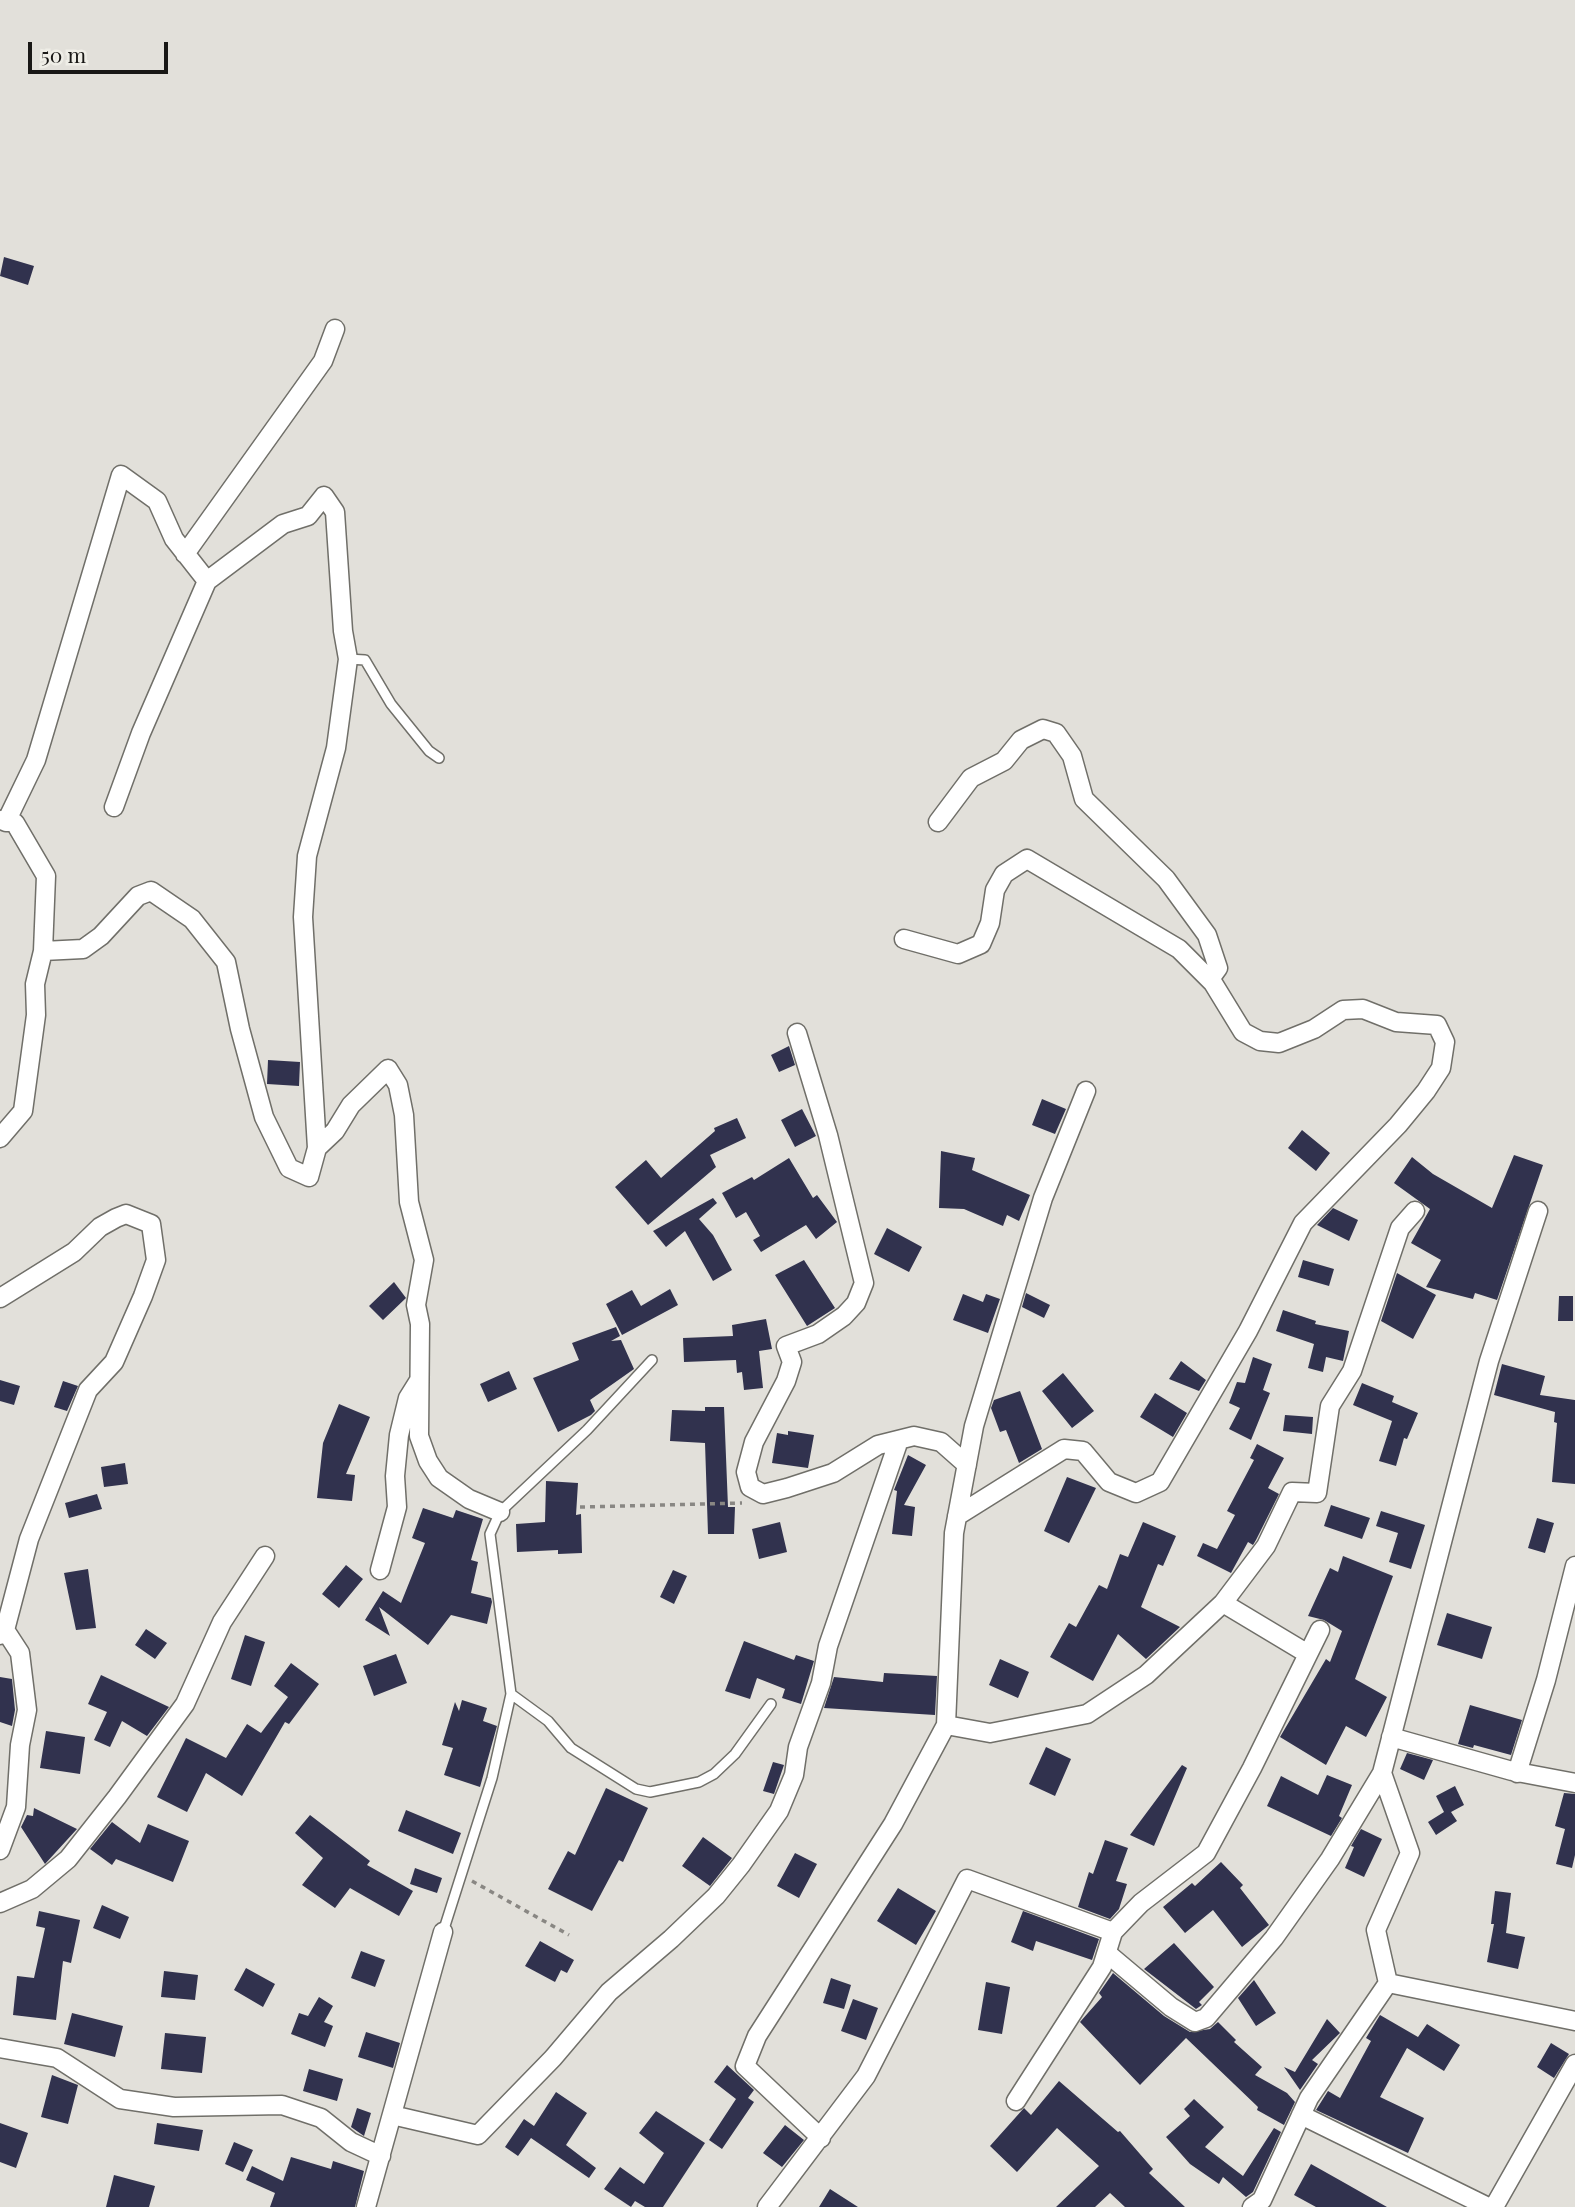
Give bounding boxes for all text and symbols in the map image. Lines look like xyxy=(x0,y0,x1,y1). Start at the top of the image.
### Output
scale bar xyxy=(32,28,172,72)
text: 50 m xyxy=(41,40,86,68)

